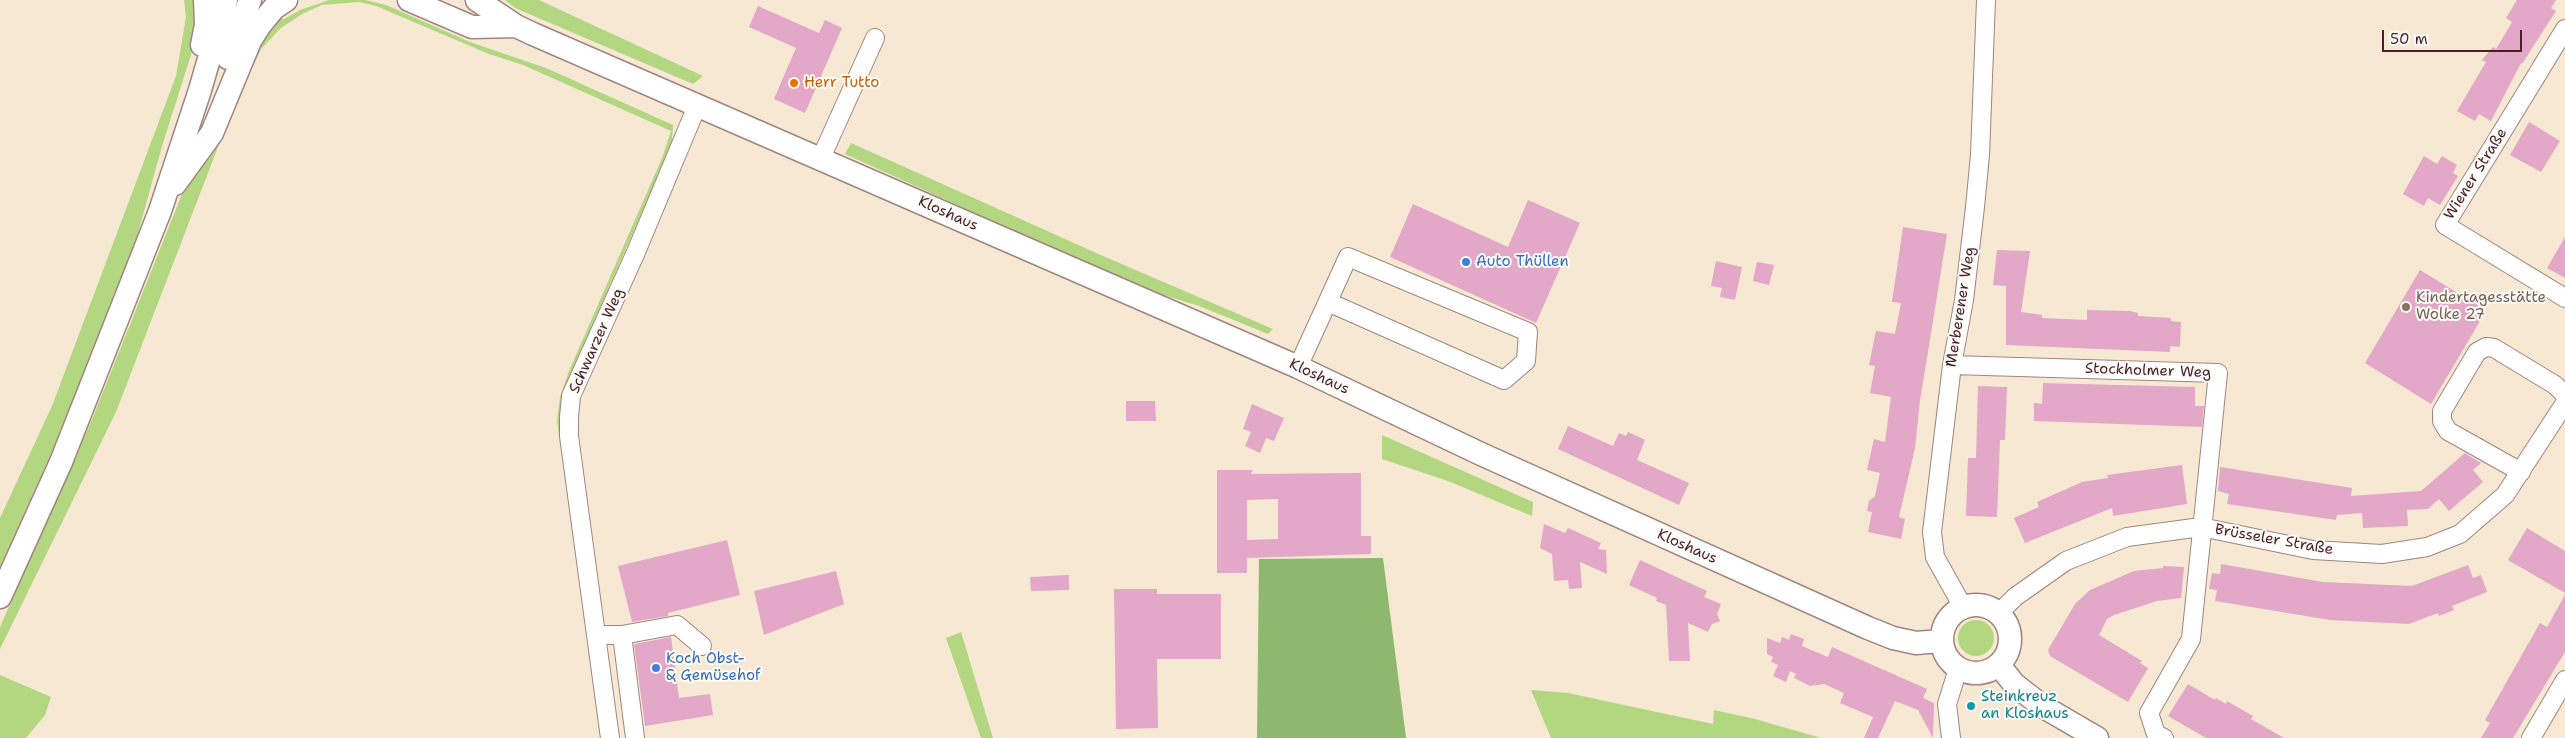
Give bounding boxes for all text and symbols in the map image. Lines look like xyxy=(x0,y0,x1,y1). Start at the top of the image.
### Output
scale bar xyxy=(2385,20,2525,52)
text: 50 m xyxy=(2390,29,2428,49)
place label: Herr Tutto xyxy=(804,74,879,92)
marker: Herr Tutto xyxy=(788,77,800,89)
street label: Wiener Straße xyxy=(2441,125,2511,223)
street label: Kloshaus xyxy=(915,193,981,235)
street label: Merberener Weg xyxy=(1943,246,1979,368)
place label: Auto Thüllen xyxy=(1476,253,1569,271)
marker: Auto Thüllen xyxy=(1460,256,1472,268)
street label: Schwarzer Weg xyxy=(566,286,628,396)
place label: Kindertagesstätte Wolke 27 xyxy=(2416,289,2546,324)
marker: Kindertagesstätte Wolke 27 xyxy=(2400,301,2412,313)
street label: Kloshaus xyxy=(1286,355,1352,399)
street label: Stockholmer Weg xyxy=(2085,360,2211,382)
street label: Brüsseler Straße xyxy=(2213,521,2335,559)
street label: Kloshaus xyxy=(1654,526,1720,568)
place label: Koch Obst- & Gemüsehof xyxy=(666,650,761,685)
marker: Koch Obst- & Gemüsehof xyxy=(650,662,662,674)
place label: Steinkreuz an Kloshaus xyxy=(1981,688,2069,723)
marker: Steinkreuz an Kloshaus xyxy=(1965,700,1977,712)

